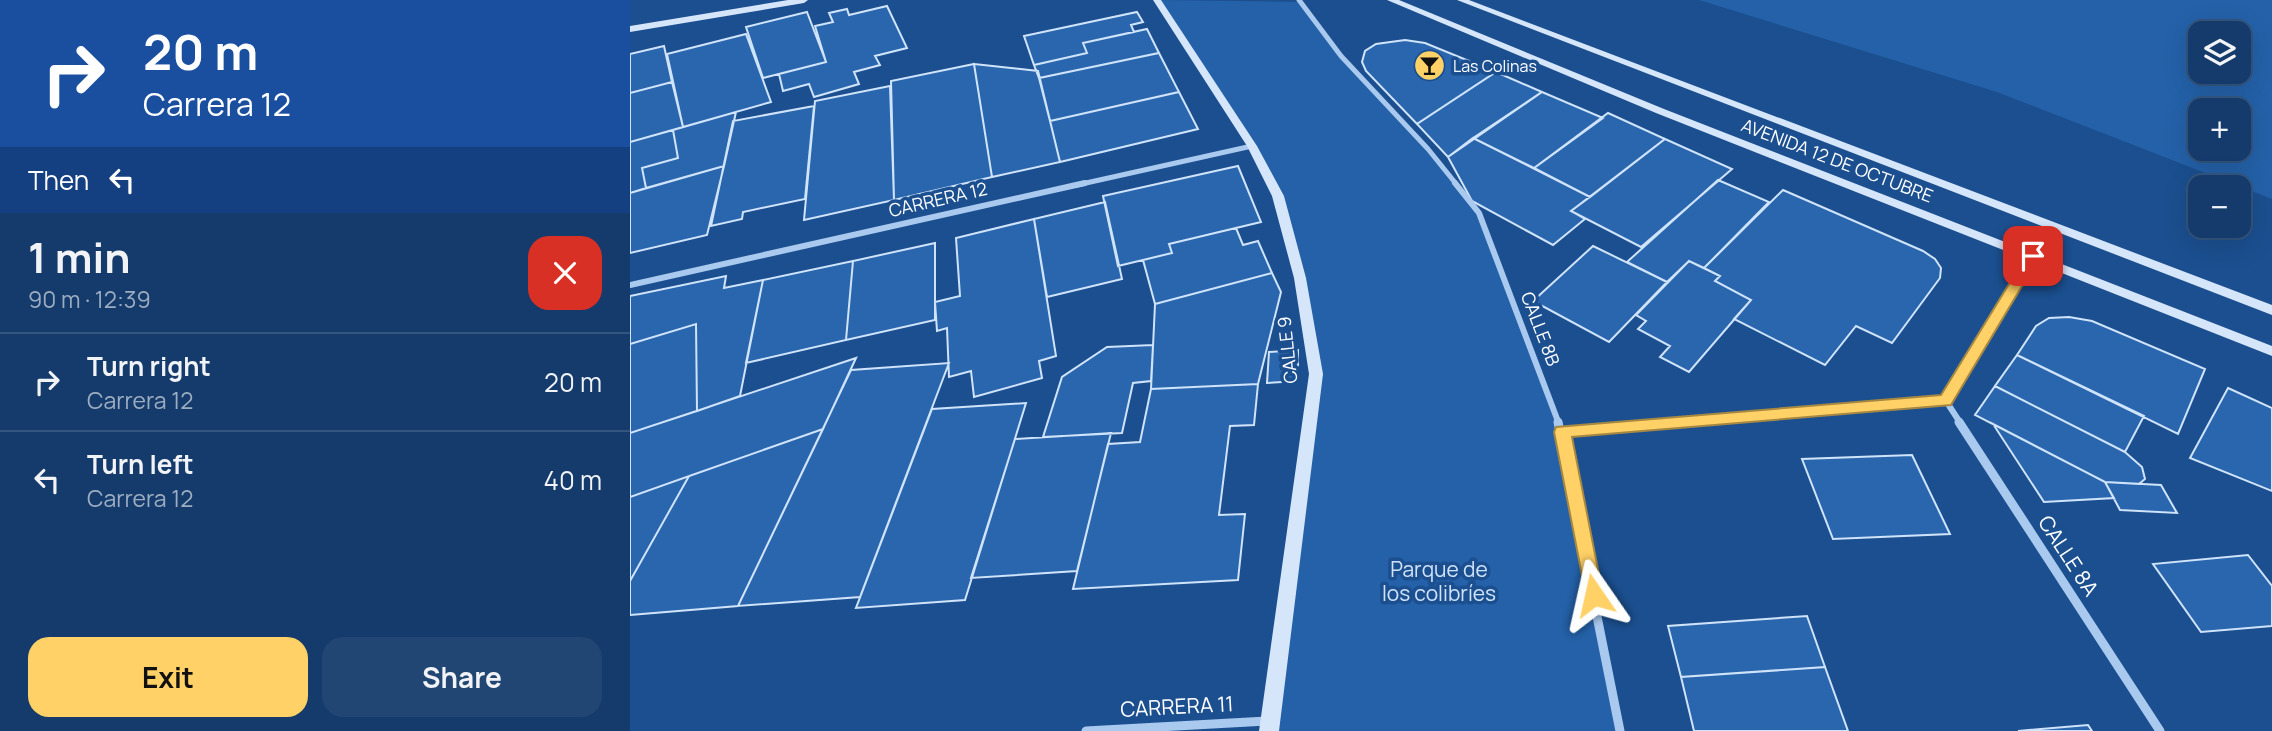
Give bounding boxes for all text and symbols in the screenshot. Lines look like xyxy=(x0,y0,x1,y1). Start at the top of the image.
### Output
text: 20 m xyxy=(143,18,258,85)
map controls xyxy=(2188,21,2251,238)
button: layers xyxy=(2188,21,2251,84)
icon: right xyxy=(28,28,119,119)
bar icon: Las Colinas xyxy=(1413,49,1447,83)
place label: Las Colinas xyxy=(1453,55,1537,77)
text: Carrera 12 xyxy=(143,82,291,126)
button: + xyxy=(2188,98,2251,161)
street label: AVENIDA 12 DE OCTUBRE xyxy=(1738,112,1937,208)
icon: left xyxy=(103,161,141,199)
text: Then xyxy=(28,162,89,198)
button: − xyxy=(2188,175,2251,238)
street label: CARRERA 12 xyxy=(886,176,989,222)
pin xyxy=(2003,226,2063,286)
text: 1 min xyxy=(28,228,131,286)
button: close xyxy=(528,236,602,310)
icon: arrive xyxy=(2014,237,2052,275)
text: 90 m · 12:39 xyxy=(28,283,151,315)
street label: CALLE 8B xyxy=(1516,288,1566,369)
street label: CALLE 9 xyxy=(1272,315,1302,385)
text: Turn right xyxy=(87,348,211,384)
icon: right xyxy=(28,363,66,401)
text: 20 m xyxy=(544,364,602,400)
text: Carrera 12 xyxy=(87,384,193,416)
text: Turn left xyxy=(87,446,194,482)
icon: left xyxy=(28,461,66,499)
text: 40 m xyxy=(544,462,602,498)
text: Carrera 12 xyxy=(87,482,193,514)
street label: CALLE 8A xyxy=(2032,510,2105,601)
park label: Parque de los colibríes xyxy=(1382,555,1496,607)
position arrow xyxy=(1557,558,1631,632)
button: Exit xyxy=(28,637,308,717)
button: Share xyxy=(322,637,602,717)
street label: CARRERA 11 xyxy=(1120,689,1234,723)

